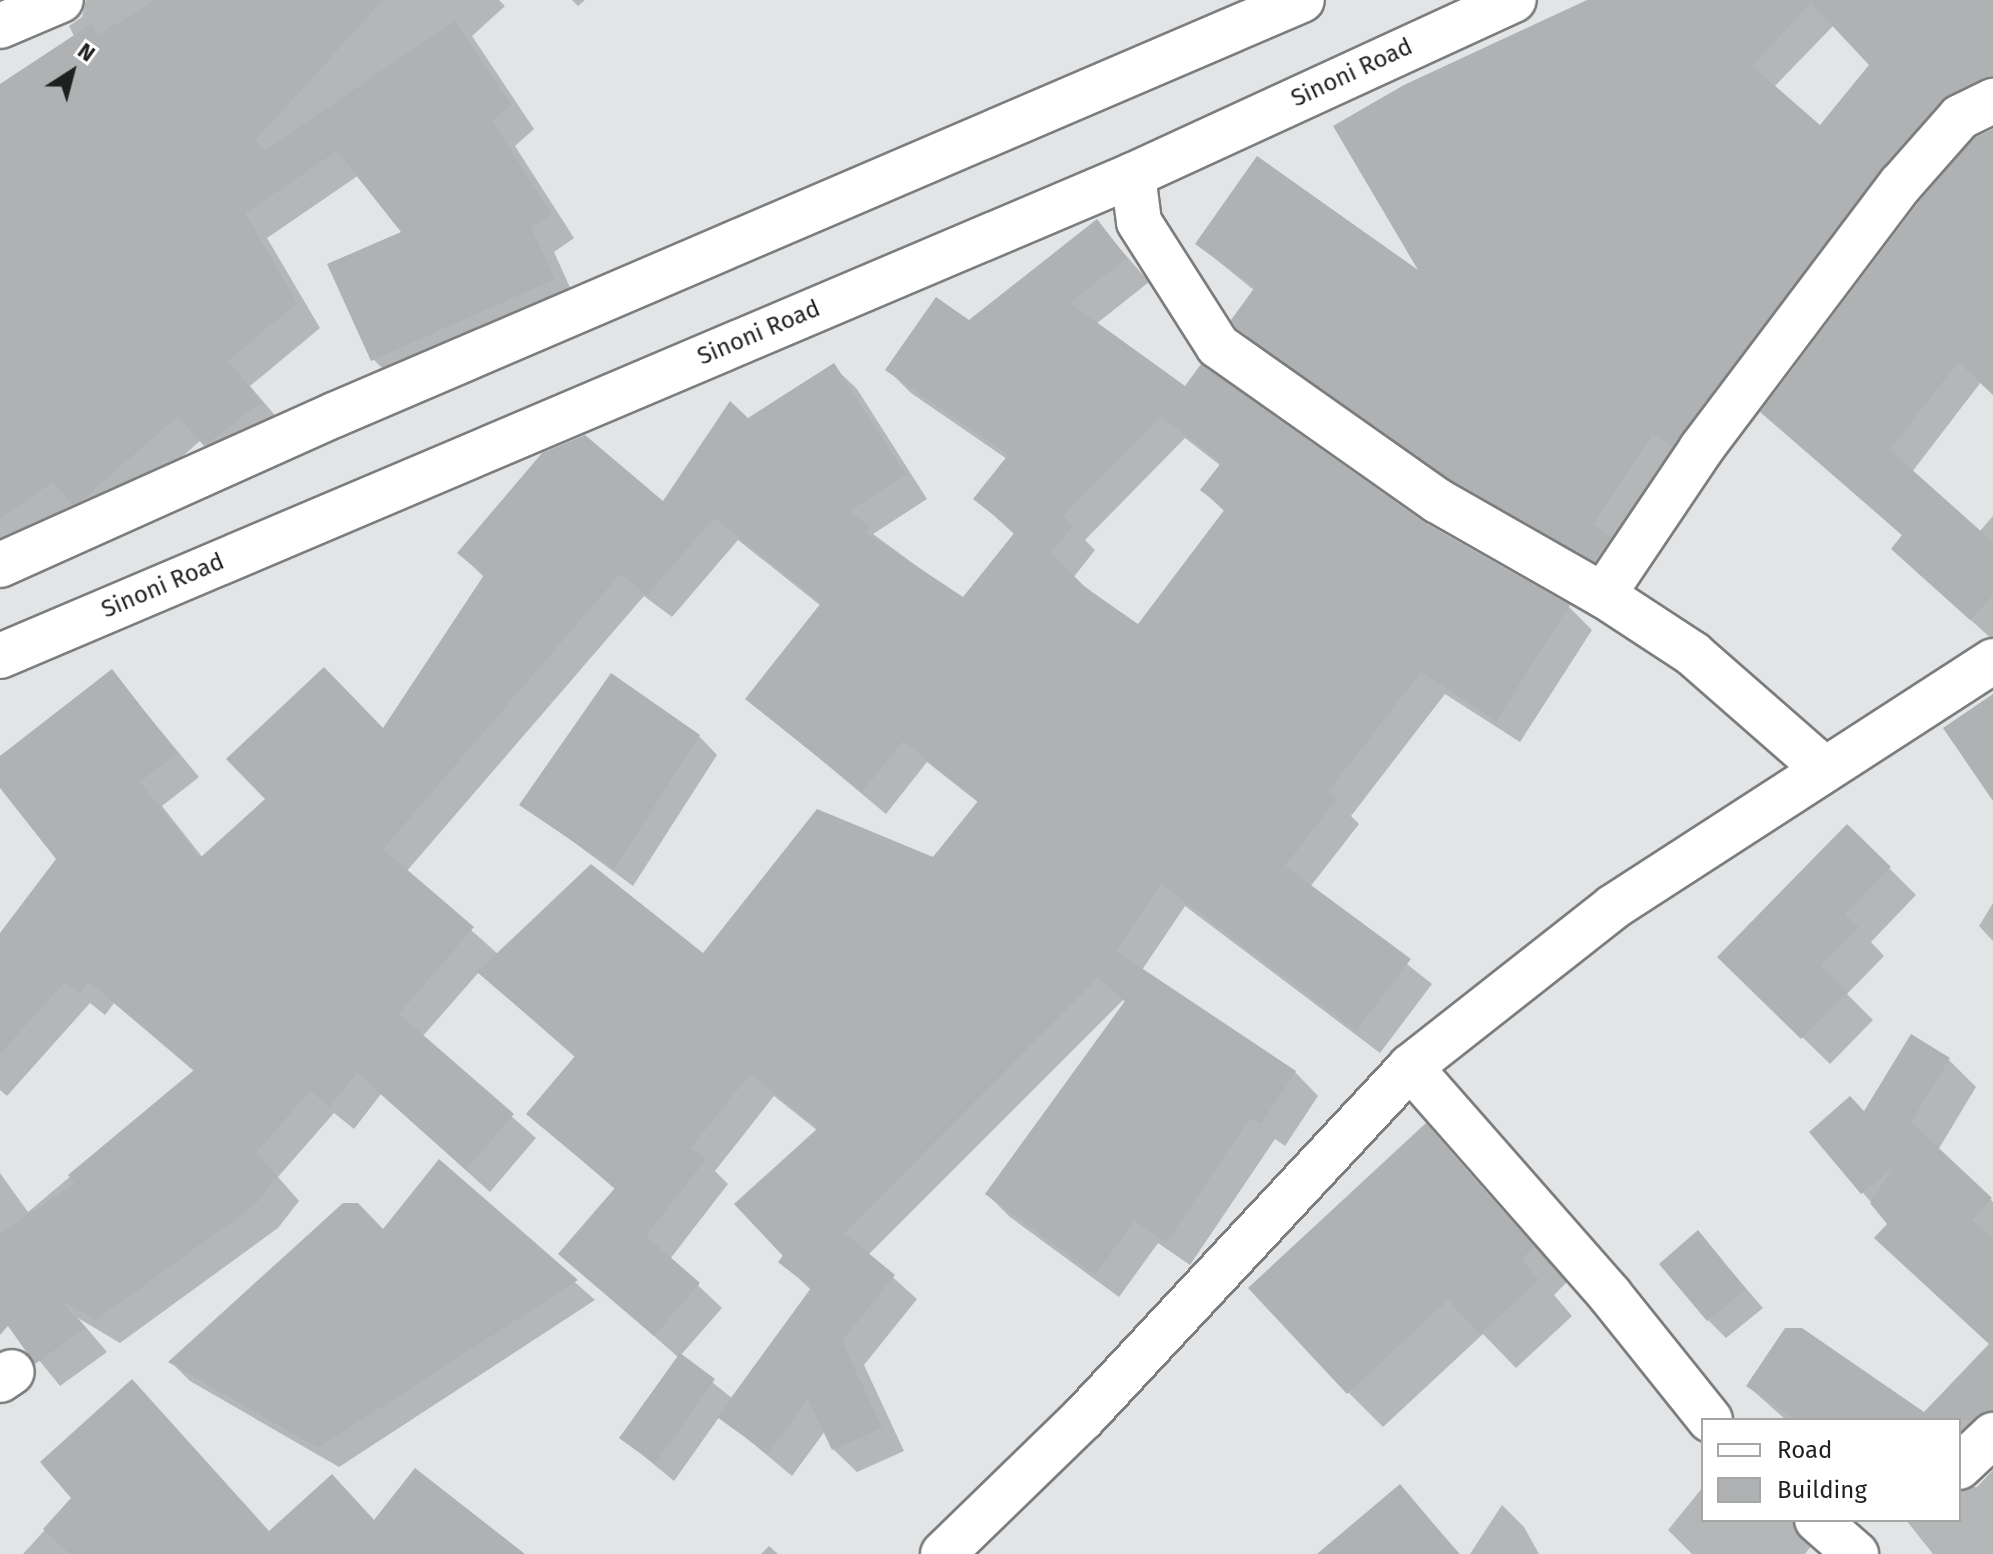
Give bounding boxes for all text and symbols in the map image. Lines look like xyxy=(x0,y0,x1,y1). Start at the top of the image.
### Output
north arrow xyxy=(32,32,112,112)
street label: Sinoni Road xyxy=(1287,32,1417,114)
text: N xyxy=(73,37,100,67)
street label: Sinoni Road xyxy=(693,294,825,372)
street label: Sinoni Road xyxy=(97,547,229,625)
legend xyxy=(1701,1418,1961,1522)
text: Road xyxy=(1777,1436,1832,1464)
text: Building xyxy=(1777,1476,1867,1504)

